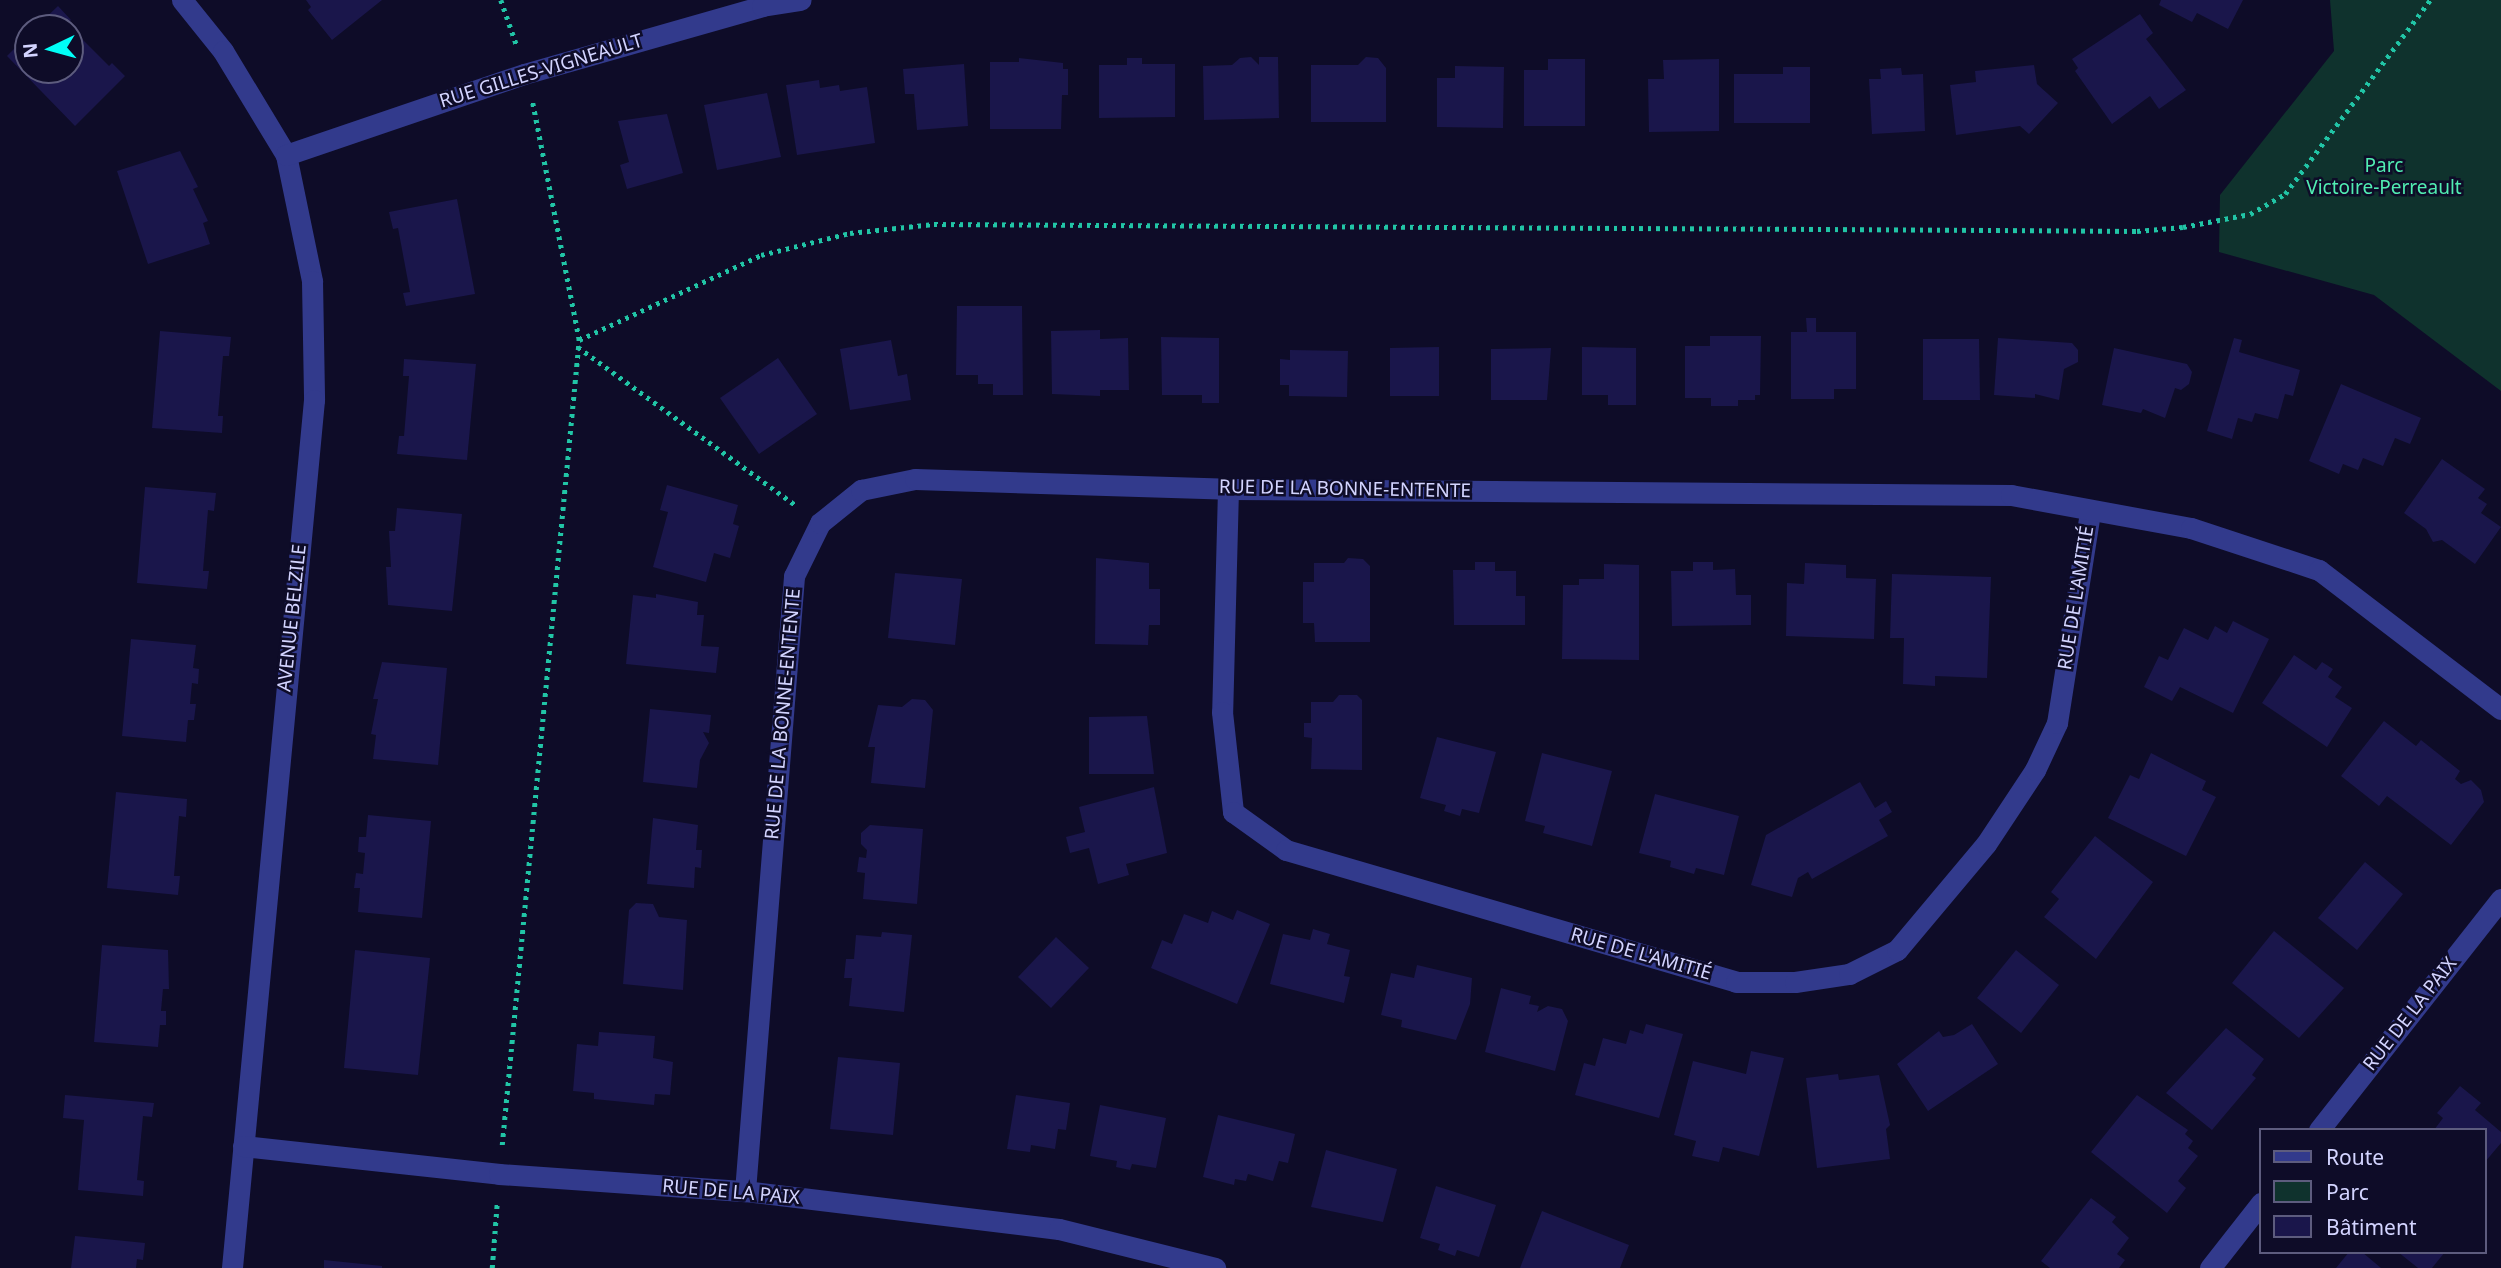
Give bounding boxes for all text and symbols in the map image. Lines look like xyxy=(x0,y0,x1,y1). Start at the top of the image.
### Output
north arrow xyxy=(14,14,84,84)
street label: RUE GILLES-VIGNEAULT xyxy=(437,29,645,113)
text: N xyxy=(16,42,44,59)
park label: Parc Victoire-Perreault xyxy=(2306,155,2462,199)
street label: RUE DE LA BONNE-ENTENTE xyxy=(1219,475,1471,503)
street label: RUE DE L'AMITIÉ xyxy=(2053,524,2099,672)
street label: AVENUE BELZILE xyxy=(273,543,311,693)
street label: RUE DE LA BONNE-ENTENTE xyxy=(761,587,805,841)
street label: RUE DE L'AMITIÉ xyxy=(1568,923,1714,985)
street label: RUE DE LA PAIX xyxy=(2359,953,2461,1075)
legend xyxy=(2260,1128,2487,1254)
text: Route xyxy=(2326,1143,2384,1171)
street label: RUE DE LA PAIX xyxy=(661,1175,801,1209)
text: Parc xyxy=(2326,1178,2369,1206)
text: Bâtiment xyxy=(2326,1213,2416,1241)

